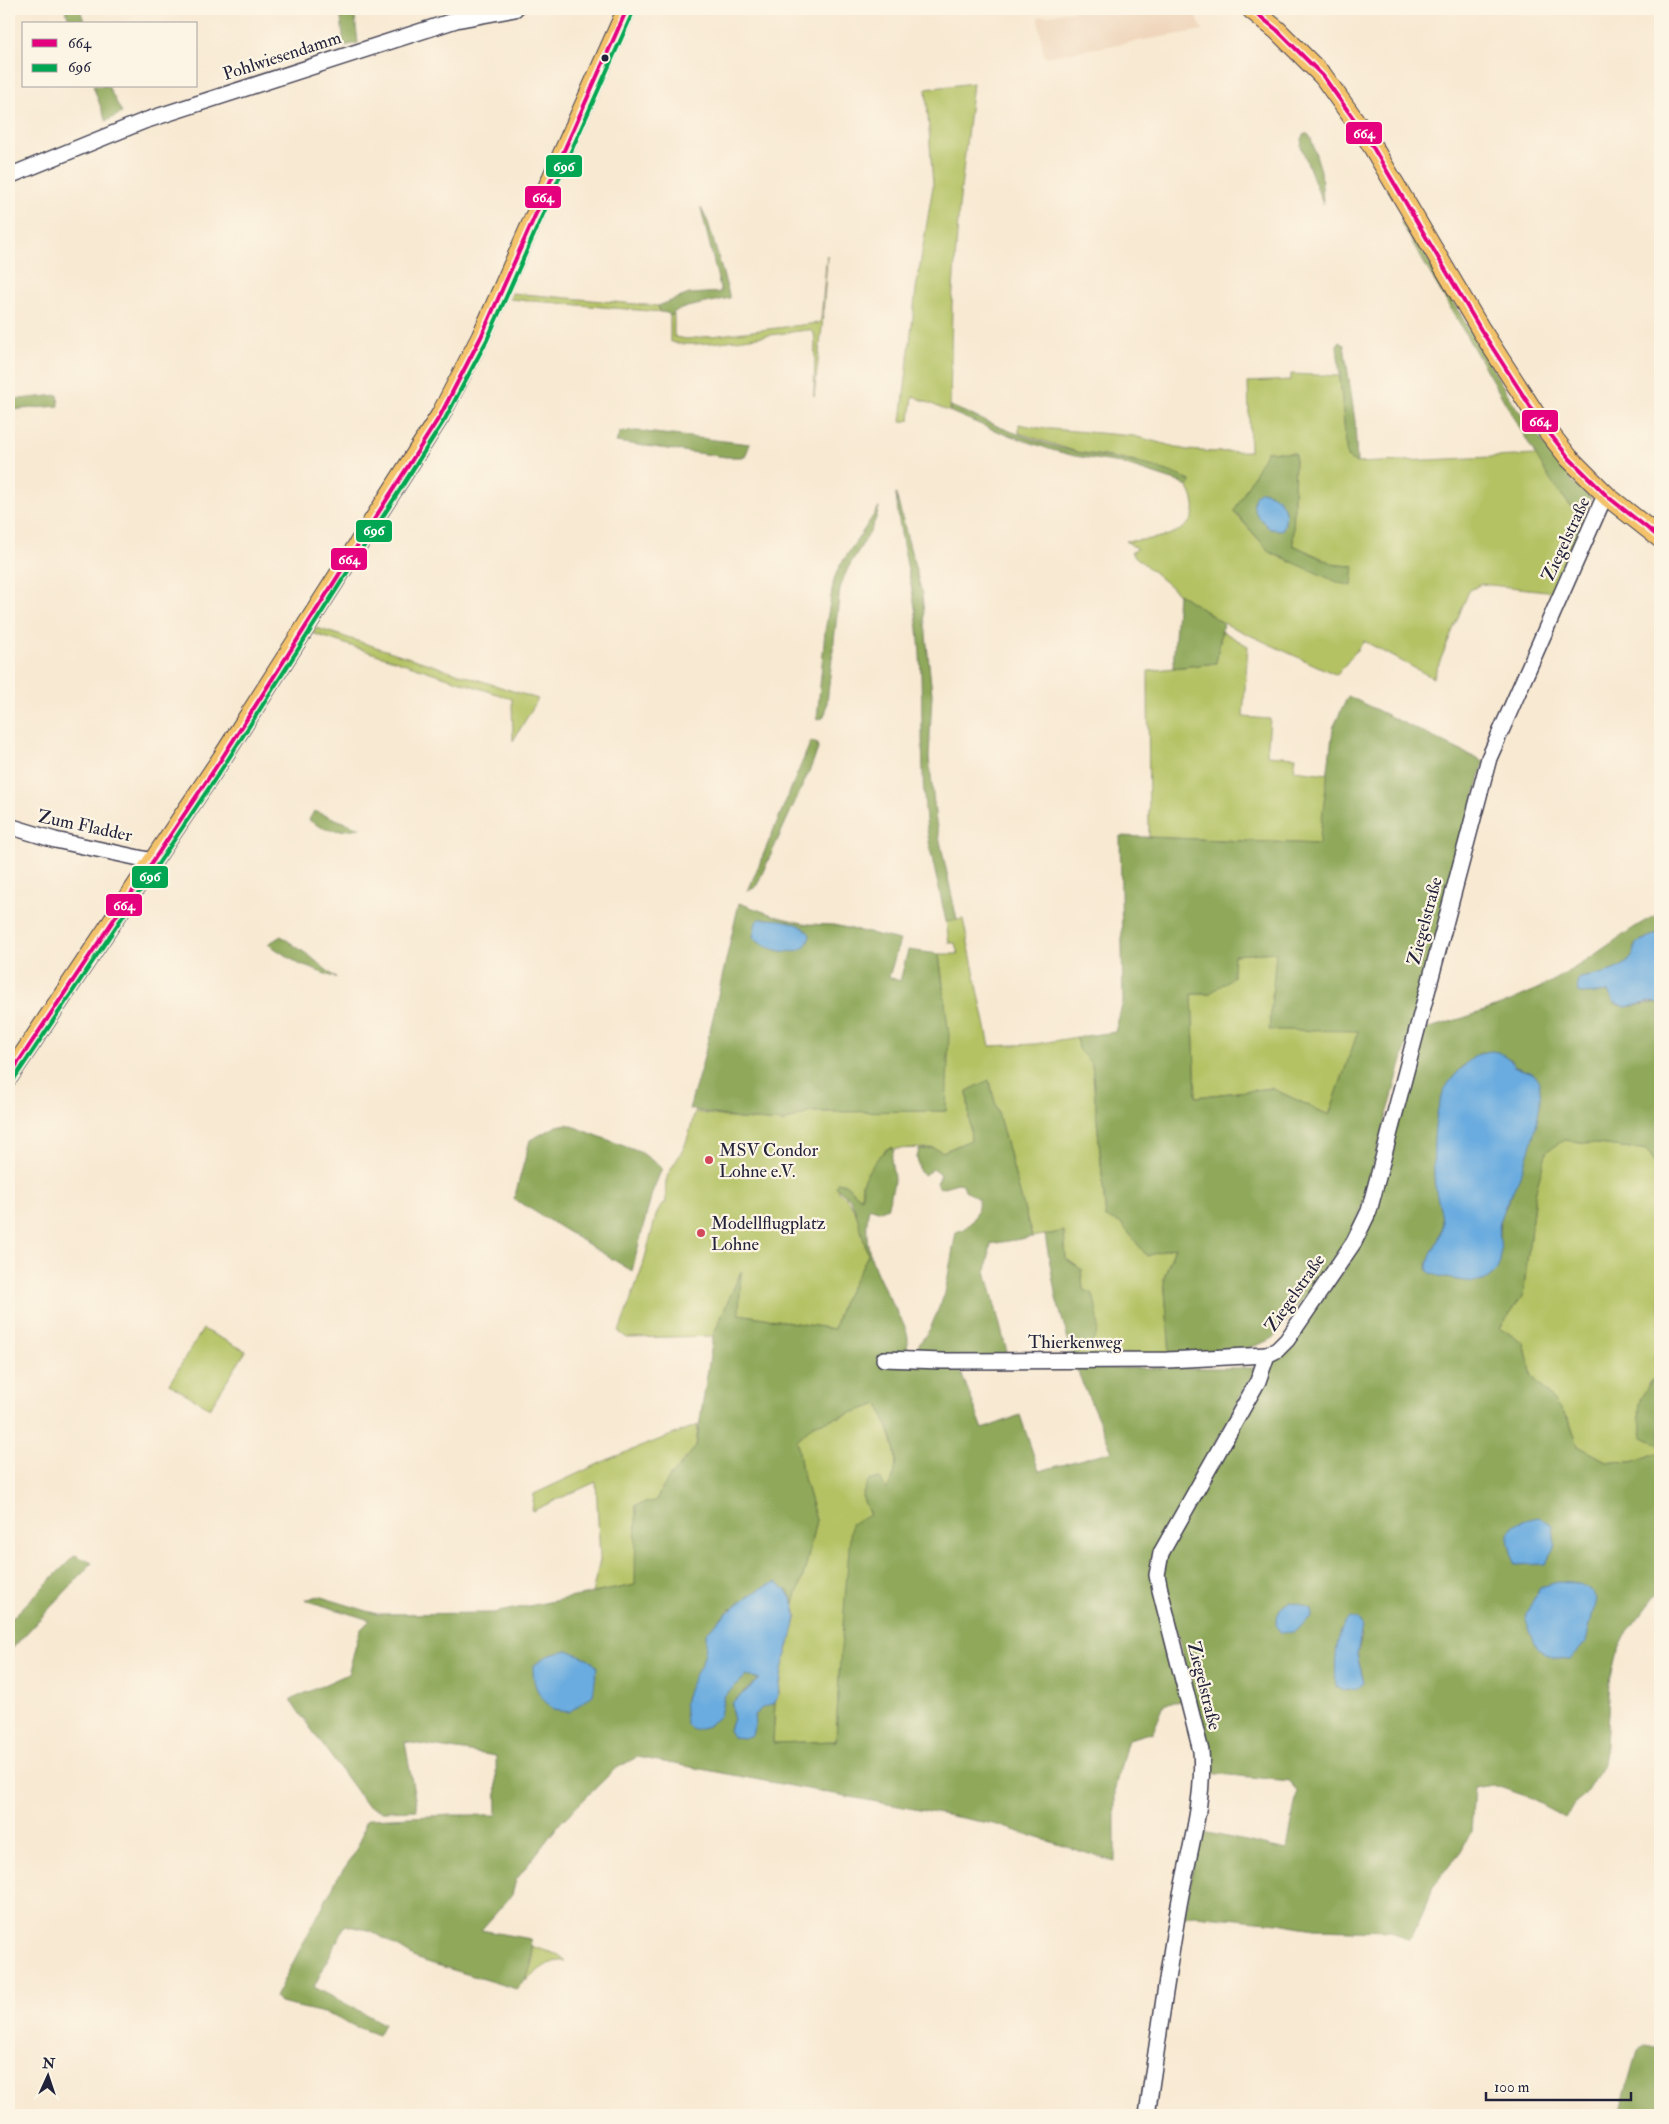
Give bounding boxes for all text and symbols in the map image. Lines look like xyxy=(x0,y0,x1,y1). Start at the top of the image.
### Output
legend xyxy=(22,22,198,88)
street label: Pohlwiesendamm xyxy=(220,26,344,86)
text: 664 xyxy=(68,34,92,53)
unlabelled marker xyxy=(600,53,610,63)
text: 696 xyxy=(68,58,92,77)
line badge: 664 xyxy=(1345,121,1383,145)
text: 664 xyxy=(1353,125,1376,142)
line badge: 696 xyxy=(545,154,583,178)
text: 696 xyxy=(553,158,576,175)
line badge: 664 xyxy=(524,185,562,209)
text: 664 xyxy=(532,189,555,206)
line badge: 664 xyxy=(1521,409,1559,433)
text: 664 xyxy=(1529,413,1552,430)
street label: Ziegelstraße xyxy=(1537,493,1596,585)
line badge: 696 xyxy=(355,519,393,543)
text: 696 xyxy=(363,522,386,539)
line badge: 664 xyxy=(330,547,368,571)
text: 664 xyxy=(338,551,361,568)
street label: Zum Fladder xyxy=(36,805,135,847)
line badge: 696 xyxy=(131,865,169,889)
text: 696 xyxy=(139,868,162,885)
street label: Ziegelstraße xyxy=(1402,874,1448,967)
line badge: 664 xyxy=(105,893,143,917)
text: 664 xyxy=(113,897,136,914)
place label: MSV Condor Lohne e.V. xyxy=(719,1139,818,1183)
marker: MSV Condor Lohne e.V. xyxy=(703,1154,715,1166)
place label: Modellflugplatz Lohne xyxy=(711,1212,826,1256)
marker: Modellflugplatz Lohne xyxy=(695,1227,707,1239)
street label: Ziegelstraße xyxy=(1260,1249,1331,1336)
street label: Thierkenweg xyxy=(1028,1331,1123,1354)
street label: Ziegelstraße xyxy=(1182,1640,1226,1733)
north arrow xyxy=(22,2052,72,2102)
text: N xyxy=(41,2055,56,2072)
scale bar xyxy=(1486,2069,1632,2101)
text: 100 m xyxy=(1494,2078,1530,2097)

